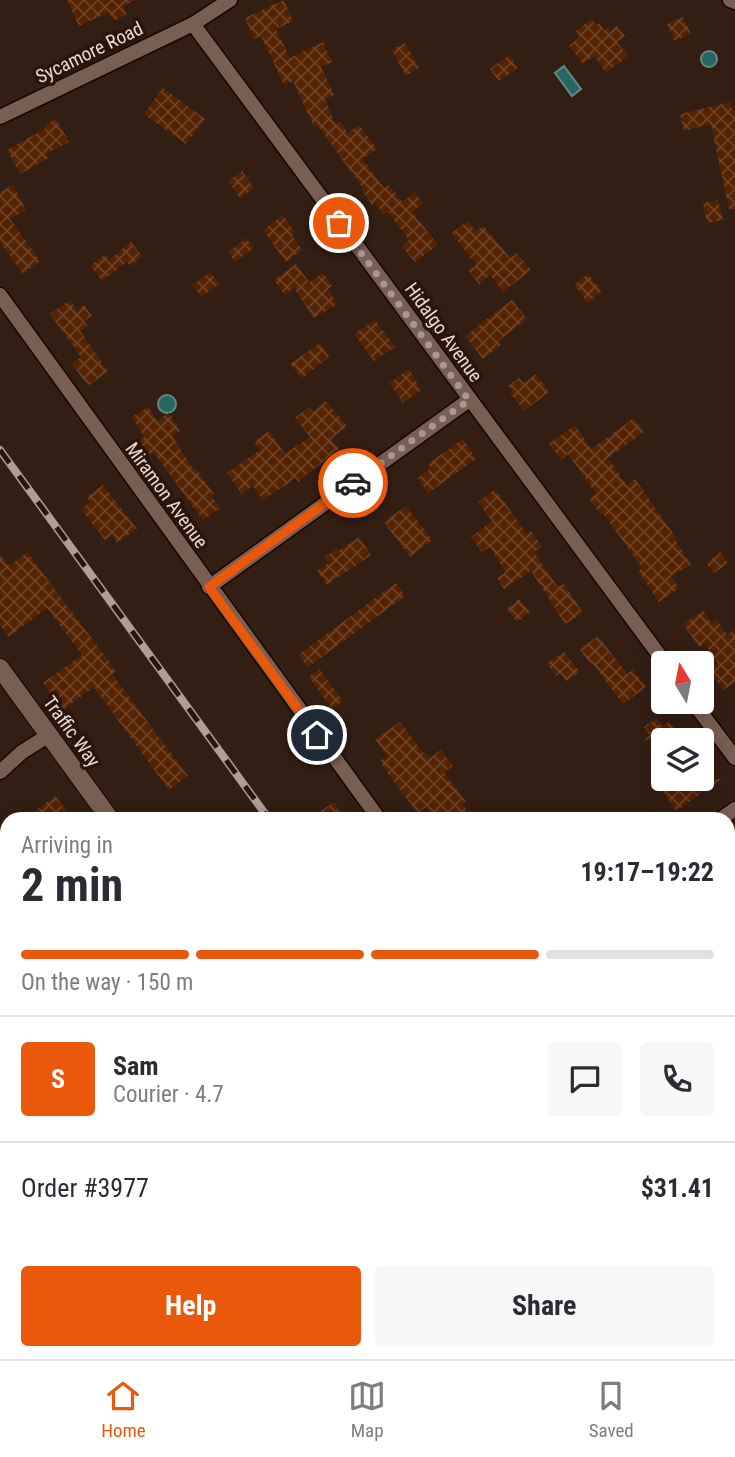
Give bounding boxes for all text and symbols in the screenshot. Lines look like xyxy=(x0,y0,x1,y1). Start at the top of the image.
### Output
street label: Sycamore Road xyxy=(32,17,147,88)
pin xyxy=(309,193,369,253)
icon: bag xyxy=(320,204,358,242)
street label: Hidalgo Avenue xyxy=(400,278,487,386)
street label: Miramon Avenue xyxy=(120,438,213,553)
courier xyxy=(318,448,388,518)
icon: car xyxy=(334,464,372,502)
north arrow xyxy=(651,651,714,714)
map controls xyxy=(651,651,714,791)
street label: Traffic Way xyxy=(38,691,105,771)
pin xyxy=(287,705,347,765)
icon: home xyxy=(298,716,336,754)
button: layers xyxy=(651,728,714,791)
text: Arriving in xyxy=(21,832,113,859)
text: 19:17–19:22 xyxy=(580,857,714,887)
text: 2 min xyxy=(21,858,123,912)
text: On the way · 150 m xyxy=(21,969,193,996)
button: chat xyxy=(548,1042,622,1116)
button: phone xyxy=(640,1042,714,1116)
text: Sam xyxy=(113,1051,159,1081)
text: S xyxy=(51,1064,65,1094)
text: Courier · 4.7 xyxy=(113,1081,224,1108)
text: Order #3977 xyxy=(21,1173,149,1203)
text: $31.41 xyxy=(641,1173,714,1203)
button: Help xyxy=(21,1266,361,1346)
button: Share xyxy=(375,1266,714,1346)
tab: Home xyxy=(101,1377,146,1442)
tab: Map xyxy=(348,1377,386,1442)
tab: Saved xyxy=(589,1377,634,1442)

